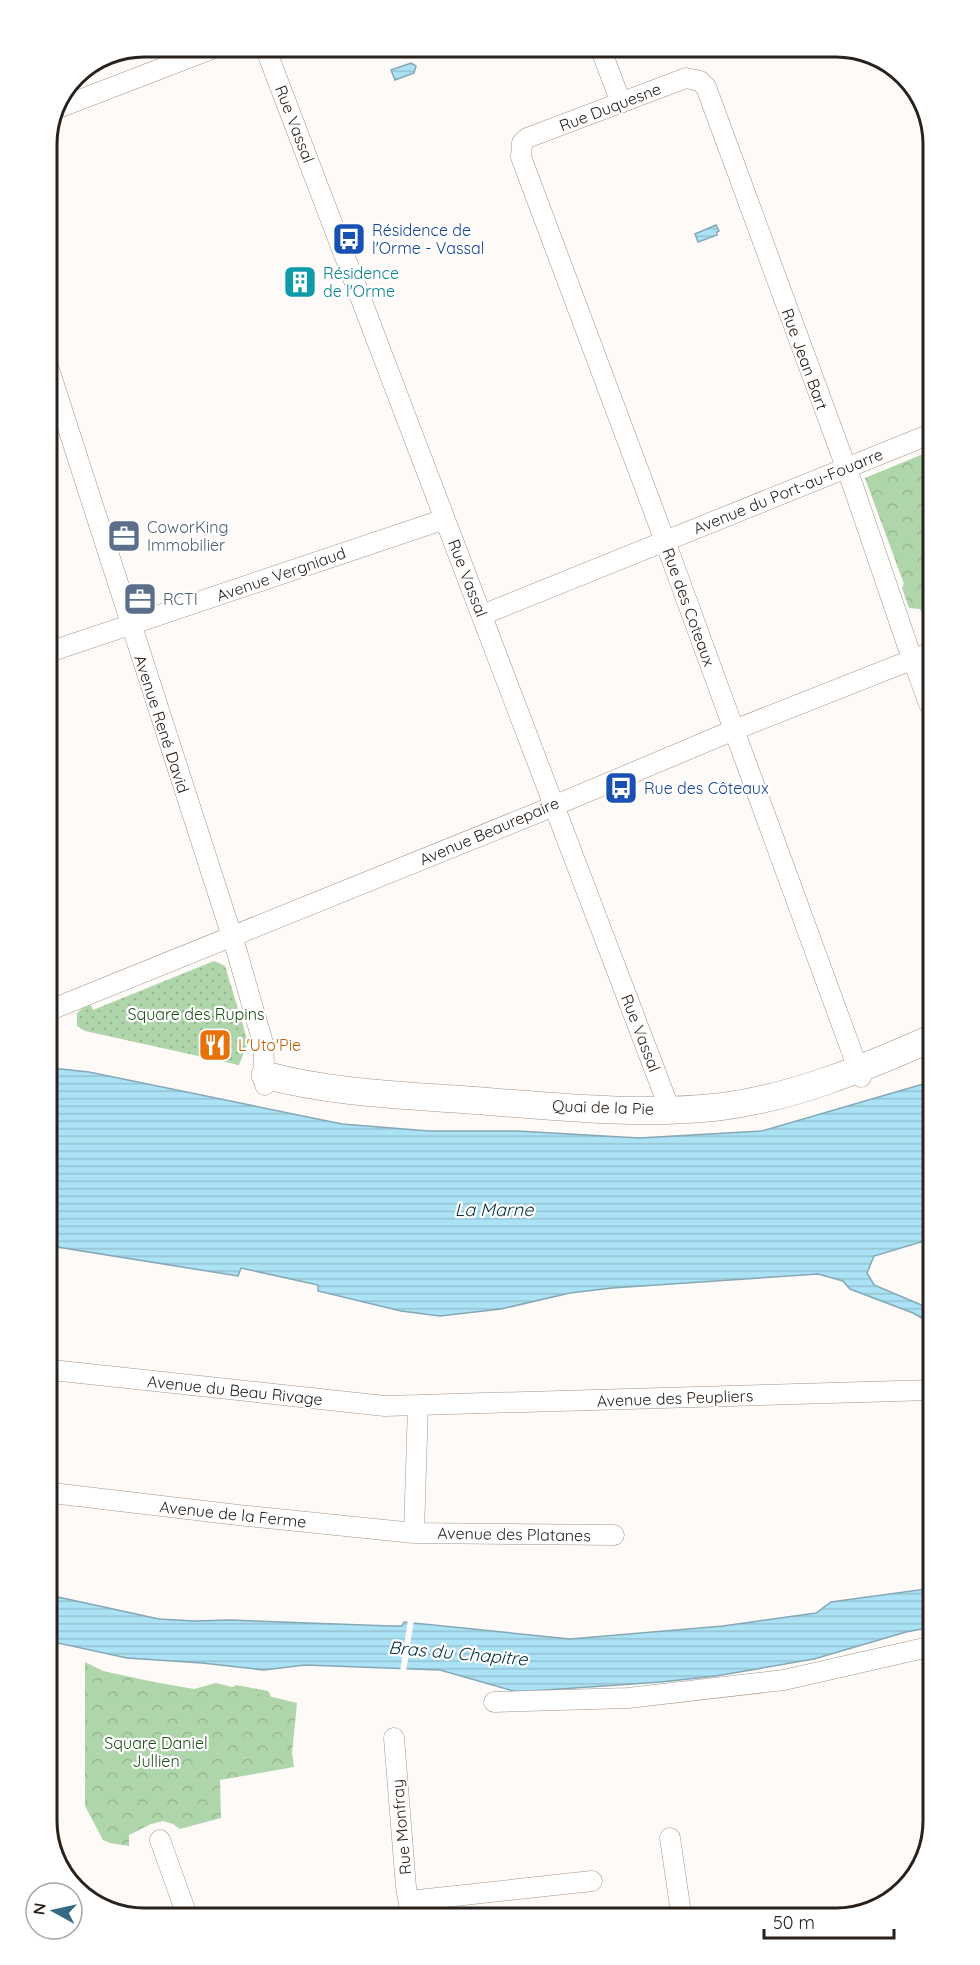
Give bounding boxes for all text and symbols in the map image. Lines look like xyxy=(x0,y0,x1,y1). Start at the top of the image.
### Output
street label: Rue Duquesne xyxy=(556,78,664,136)
street label: Rue Vassal xyxy=(271,82,319,166)
place label: Résidence de l'Orme - Vassal xyxy=(372,220,484,258)
bus stop icon: Résidence de l'Orme - Vassal xyxy=(331,221,367,257)
place label: Résidence de l'Orme xyxy=(323,263,399,301)
building icon: Résidence de l'Orme xyxy=(282,264,318,300)
street label: Rue Jean Bart xyxy=(777,306,833,412)
street label: Avenue du Port-au-Fouarre xyxy=(690,444,886,538)
place label: CoworKing Immobilier xyxy=(147,517,228,555)
office icon: CoworKing Immobilier xyxy=(106,518,142,554)
street label: Rue Vassal xyxy=(444,536,492,620)
street label: Avenue Vergniaud xyxy=(214,543,348,605)
street label: Rue des Coteaux xyxy=(658,545,720,669)
office icon: RCTI xyxy=(122,581,158,617)
place label: RCTI xyxy=(163,589,198,609)
street label: Avenue René David xyxy=(130,652,194,796)
bus stop icon: Rue des Côteaux xyxy=(603,770,639,806)
place label: Rue des Côteaux xyxy=(644,778,769,798)
street label: Avenue Beaurepaire xyxy=(416,793,562,869)
street label: Rue Vassal xyxy=(617,991,665,1075)
park label: Square des Rupins xyxy=(128,1004,264,1024)
restaurant icon: L'Uto'Pie xyxy=(197,1027,233,1063)
place label: L'Uto'Pie xyxy=(238,1035,301,1055)
street label: Quai de la Pie xyxy=(552,1095,654,1119)
water label: La Marne xyxy=(455,1198,534,1221)
street label: Avenue du Beau Rivage xyxy=(146,1371,324,1409)
street label: Avenue des Peupliers xyxy=(596,1385,754,1411)
street label: Avenue de la Ferme xyxy=(159,1496,307,1532)
street label: Avenue des Platanes xyxy=(437,1523,591,1545)
water label: Bras du Chapitre xyxy=(388,1635,529,1671)
park label: Square Daniel Jullien xyxy=(104,1733,208,1771)
street label: Rue Monfray xyxy=(387,1778,415,1876)
north arrow xyxy=(24,1881,84,1941)
text: N xyxy=(28,1902,50,1916)
scale bar xyxy=(764,1902,894,1940)
text: 50 m xyxy=(773,1911,815,1934)

